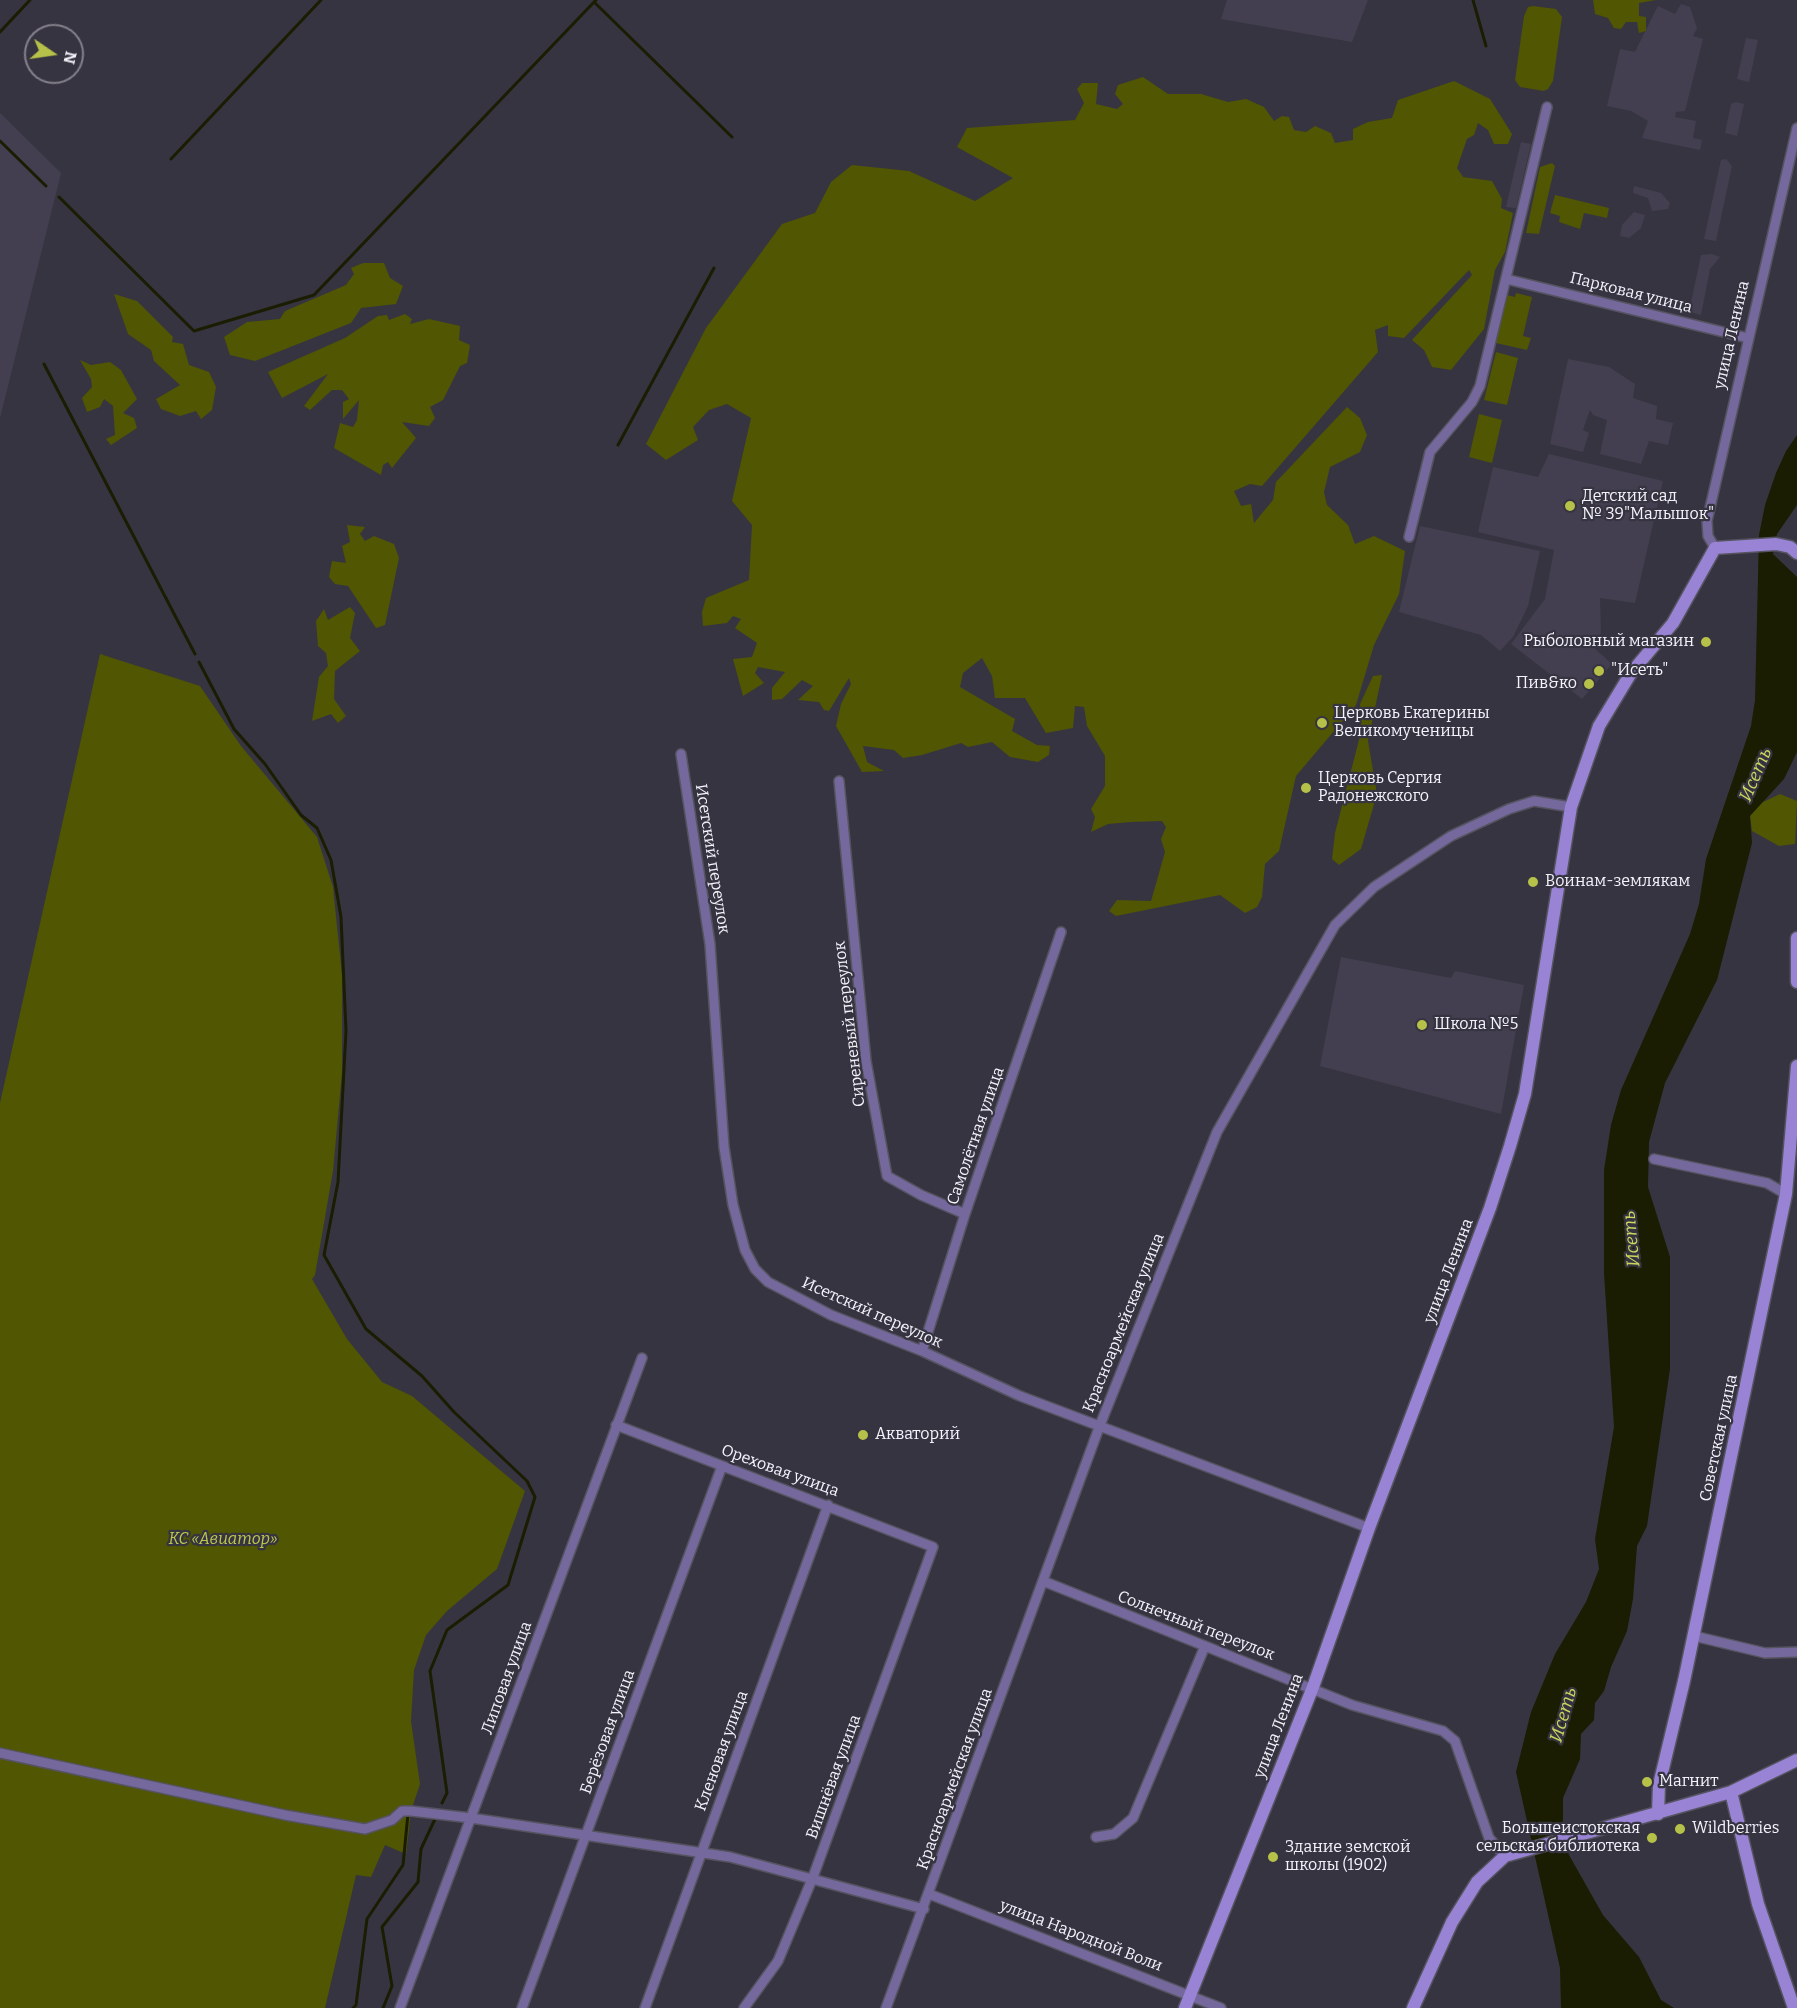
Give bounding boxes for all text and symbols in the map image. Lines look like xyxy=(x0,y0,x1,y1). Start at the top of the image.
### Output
north arrow xyxy=(24,24,84,84)
text: N xyxy=(59,50,81,66)
street label: Парковая улица xyxy=(1568,268,1694,318)
street label: улица Ленина xyxy=(1710,279,1754,391)
place label: Детский сад № 39"Малышок" xyxy=(1582,487,1714,525)
marker: Детский сад № 39"Малышок" xyxy=(1563,499,1577,513)
place label: Рыболовный магазин xyxy=(1524,632,1694,652)
marker: Рыболовный магазин xyxy=(1699,635,1713,649)
place label: "Исеть" xyxy=(1611,661,1668,681)
marker: "Исеть" xyxy=(1592,664,1606,678)
place label: Пив&ко xyxy=(1516,674,1577,694)
marker: Пив&ко xyxy=(1582,677,1596,691)
place label: Церковь Екатерины Великомученицы xyxy=(1334,704,1490,742)
marker: Церковь Екатерины Великомученицы xyxy=(1315,716,1329,730)
water label: Исеть xyxy=(1735,745,1777,805)
place label: Церковь Сергия Радонежского xyxy=(1318,769,1442,807)
marker: Церковь Сергия Радонежского xyxy=(1299,781,1313,795)
street label: Исетский переулок xyxy=(691,783,733,935)
place label: Воинам-землякам xyxy=(1545,872,1690,892)
marker: Воинам-землякам xyxy=(1526,875,1540,889)
street label: Сиреневый переулок xyxy=(830,940,870,1108)
place label: Школа №5 xyxy=(1434,1015,1518,1035)
marker: Школа №5 xyxy=(1415,1018,1429,1032)
street label: Самолётная улица xyxy=(943,1065,1009,1207)
water label: Исеть xyxy=(1619,1210,1645,1268)
street label: улица Ленина xyxy=(1420,1216,1478,1326)
street label: Красноармейская улица xyxy=(1079,1231,1169,1415)
street label: Исетский переулок xyxy=(799,1273,945,1353)
street label: Советская улица xyxy=(1696,1373,1742,1503)
place label: Акваторий xyxy=(875,1425,960,1445)
marker: Акваторий xyxy=(856,1428,870,1442)
street label: Ореховая улица xyxy=(718,1441,842,1501)
park label: КС «Авиатор» xyxy=(169,1530,277,1550)
street label: Солнечный переулок xyxy=(1115,1587,1277,1665)
street label: Липовая улица xyxy=(478,1619,536,1737)
street label: Берёзовая улица xyxy=(577,1667,639,1797)
street label: улица Ленина xyxy=(1250,1671,1308,1781)
water label: Исеть xyxy=(1546,1685,1582,1745)
street label: Красноармейская улица xyxy=(913,1686,997,1872)
street label: Кленовая улица xyxy=(691,1688,753,1814)
street label: Вишнёвая улица xyxy=(803,1712,865,1842)
place label: Магнит xyxy=(1659,1772,1718,1792)
marker: Магнит xyxy=(1640,1775,1654,1789)
place label: Большеистокская сельская библиотека xyxy=(1476,1819,1640,1857)
place label: Wildberries xyxy=(1692,1819,1779,1839)
marker: Wildberries xyxy=(1673,1822,1687,1836)
marker: Большеистокская сельская библиотека xyxy=(1645,1831,1659,1845)
place label: Здание земской школы (1902) xyxy=(1285,1838,1411,1876)
marker: Здание земской школы (1902) xyxy=(1266,1850,1280,1864)
street label: улица Народной Воли xyxy=(997,1896,1165,1976)

